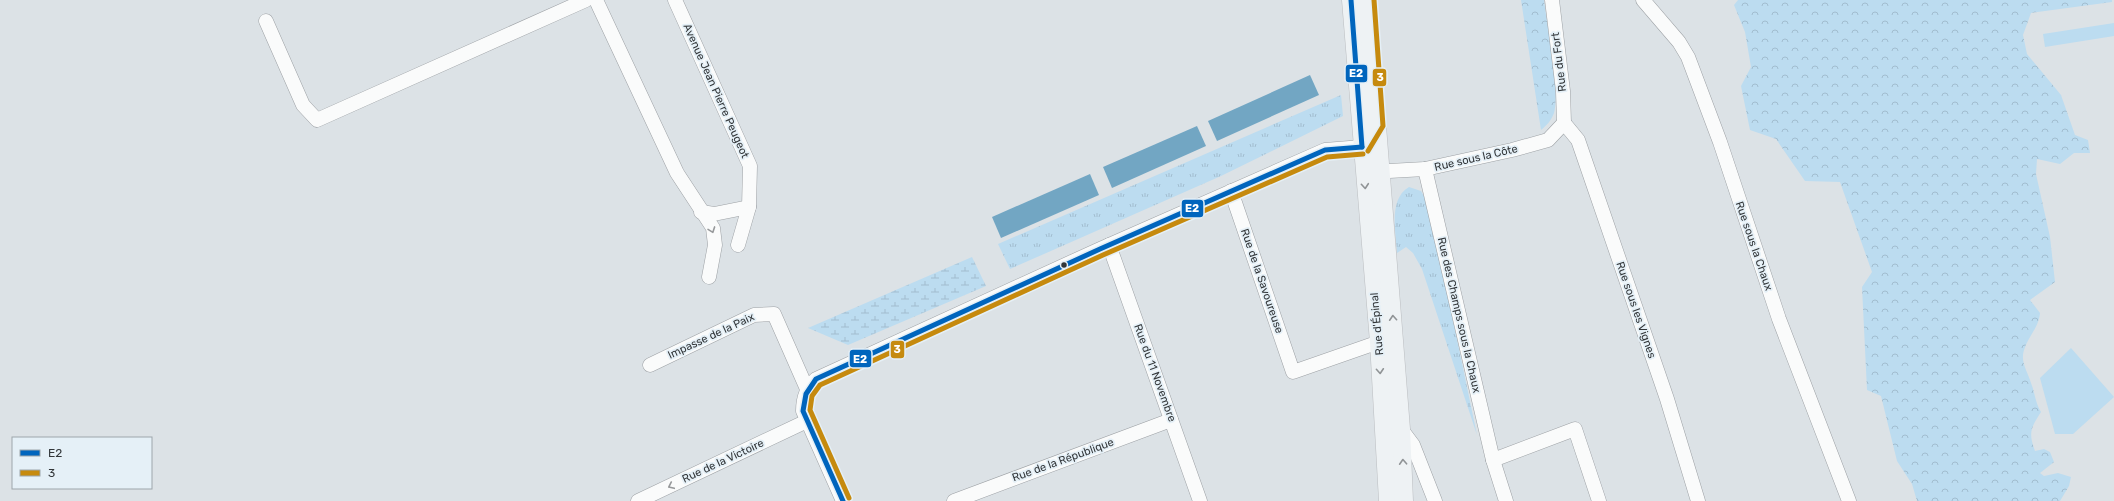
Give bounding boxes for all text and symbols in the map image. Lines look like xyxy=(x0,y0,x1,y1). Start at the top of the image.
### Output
street label: Avenue Jean Pierre Peugeot xyxy=(680,22,752,161)
street label: Rue du Fort xyxy=(1549,31,1569,92)
line badge: E2 xyxy=(1345,64,1368,83)
text: E2 xyxy=(1349,67,1363,80)
line badge: 3 xyxy=(1372,68,1387,87)
text: 3 xyxy=(1376,71,1384,84)
street label: Rue sous la Côte xyxy=(1433,142,1519,174)
one-way arrow xyxy=(1360,183,1369,189)
line badge: E2 xyxy=(1181,199,1204,218)
street label: Rue sous la Chaux xyxy=(1733,200,1775,292)
text: E2 xyxy=(1185,202,1199,215)
one-way arrow xyxy=(707,226,716,233)
street label: Rue de la Savoureuse xyxy=(1238,227,1286,335)
street label: Rue des Champs sous la Chaux xyxy=(1435,236,1483,394)
unlabelled marker xyxy=(1059,260,1069,270)
street label: Rue sous les Vignes xyxy=(1613,260,1659,360)
street label: Rue d'Épinal xyxy=(1368,292,1386,356)
street label: Impasse de la Paix xyxy=(666,310,756,362)
one-way arrow xyxy=(1388,315,1397,321)
street label: Rue du 11 Novembre xyxy=(1131,322,1179,424)
line badge: 3 xyxy=(890,340,905,359)
text: 3 xyxy=(893,343,901,356)
line badge: E2 xyxy=(849,349,872,368)
text: E2 xyxy=(853,353,867,366)
one-way arrow xyxy=(1376,368,1385,374)
street label: Rue de la Victoire xyxy=(680,436,766,486)
street label: Rue de la République xyxy=(1010,436,1116,484)
legend xyxy=(12,437,152,489)
text: E2 xyxy=(48,446,62,460)
one-way arrow xyxy=(1399,459,1407,465)
text: 3 xyxy=(48,466,55,480)
one-way arrow xyxy=(667,481,675,489)

